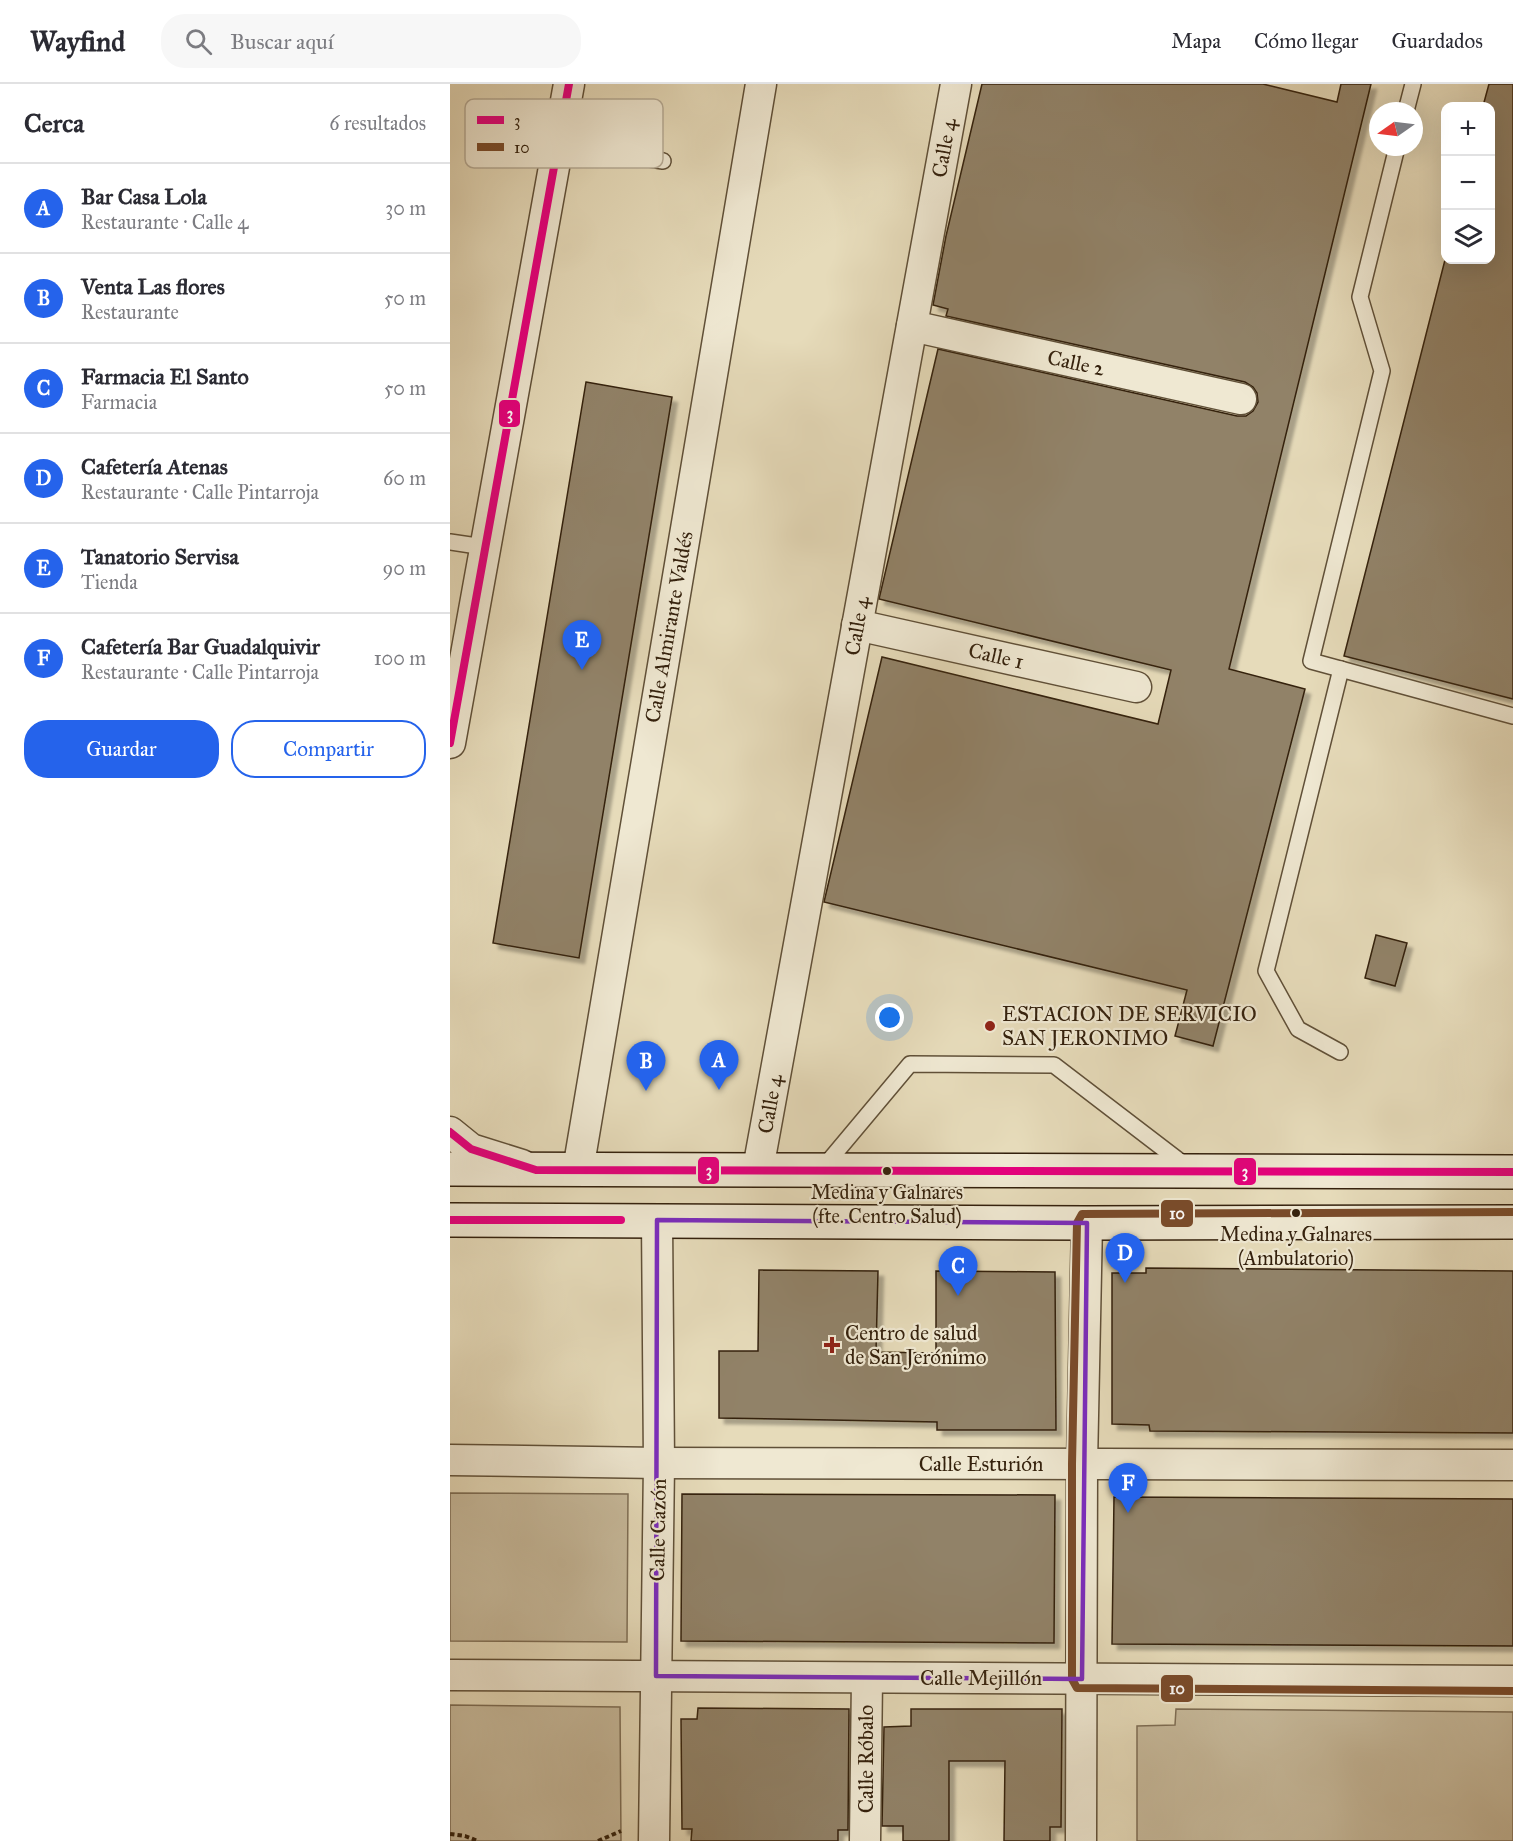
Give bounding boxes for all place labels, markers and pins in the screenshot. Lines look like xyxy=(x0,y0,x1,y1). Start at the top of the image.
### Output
pin: E xyxy=(562,620,602,670)
place label: ESTACION DE SERVICIO SAN JERONIMO xyxy=(1002,1001,1257,1051)
marker: ESTACION DE SERVICIO SAN JERONIMO xyxy=(983,1019,997,1033)
pin: A xyxy=(700,1040,738,1090)
pin: B xyxy=(626,1042,666,1091)
marker: Medina y Galnares (fte. Centro Salud) xyxy=(881,1165,893,1177)
place label: Medina y Galnares (fte. Centro Salud) xyxy=(811,1180,963,1229)
marker: Medina y Galnares (Ambulatorio) xyxy=(1290,1207,1302,1219)
place label: Medina y Galnares (Ambulatorio) xyxy=(1220,1222,1372,1271)
pin: D xyxy=(1106,1234,1144,1283)
pin: C xyxy=(938,1246,978,1296)
place label: Centro de salud de San Jerónimo xyxy=(845,1320,987,1370)
marker: Centro de salud de San Jerónimo xyxy=(823,1336,841,1354)
pin: F xyxy=(1108,1464,1148,1513)

